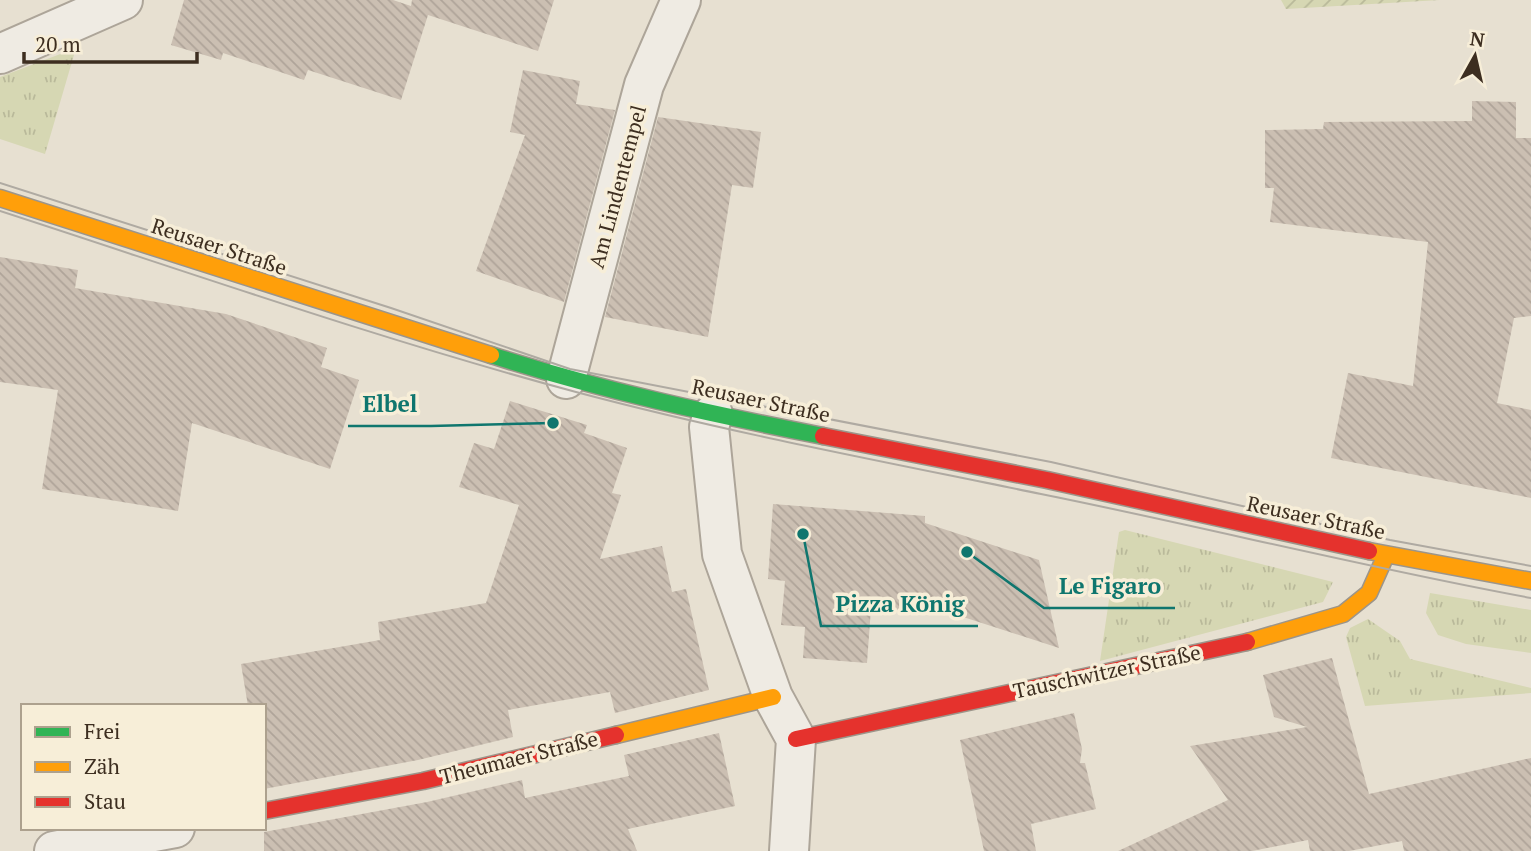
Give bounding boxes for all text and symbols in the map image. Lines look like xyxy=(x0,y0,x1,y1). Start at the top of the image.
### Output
scale bar xyxy=(24,21,198,65)
north arrow xyxy=(1440,21,1510,91)
text: N xyxy=(1469,25,1487,52)
text: 20 m xyxy=(35,30,81,58)
street label: Am Lindentempel xyxy=(582,102,652,271)
street label: Reusaer Straße xyxy=(148,211,291,281)
street label: Reusaer Straße xyxy=(689,372,833,428)
callout: Elbel xyxy=(348,382,431,426)
text: Elbel xyxy=(362,388,418,419)
street label: Reusaer Straße xyxy=(1244,489,1388,545)
callout: Le Figaro xyxy=(1044,564,1175,608)
text: Le Figaro xyxy=(1059,570,1161,601)
callout: Pizza König xyxy=(821,582,978,626)
text: Pizza König xyxy=(835,588,966,619)
street label: Tauschwitzer Straße xyxy=(1010,637,1203,705)
legend xyxy=(21,704,266,830)
text: Frei xyxy=(84,717,120,745)
street label: Theumaer Straße xyxy=(437,724,601,790)
text: Zäh xyxy=(84,752,120,780)
text: Stau xyxy=(84,787,126,815)

